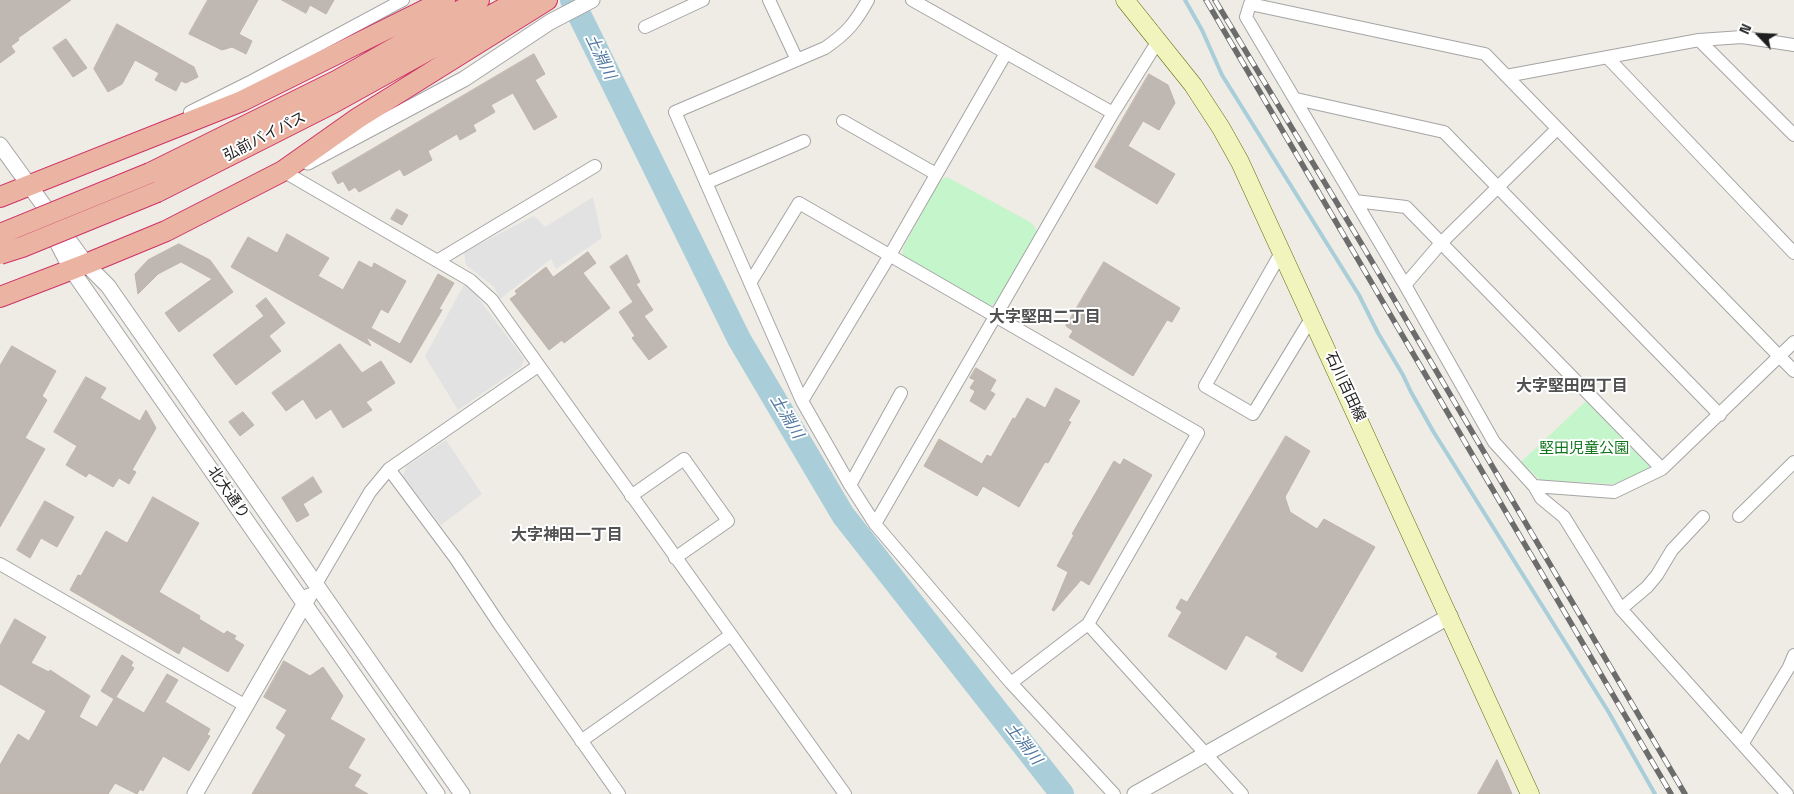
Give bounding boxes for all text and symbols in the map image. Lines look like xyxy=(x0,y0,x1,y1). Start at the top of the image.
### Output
north arrow xyxy=(1734,10,1784,60)
text: N xyxy=(1735,21,1755,37)
water label: 土淵川 xyxy=(581,31,619,83)
street label: 弘前バイパス xyxy=(221,109,309,165)
district label: 大字堅田二丁目 xyxy=(989,308,1101,328)
street label: 石川百田線 xyxy=(1321,349,1369,425)
district label: 大字堅田四丁目 xyxy=(1516,377,1628,397)
water label: 土淵川 xyxy=(765,391,807,443)
park label: 堅田児童公園 xyxy=(1539,440,1629,458)
street label: 北大通り xyxy=(203,463,253,523)
district label: 大字神田一丁目 xyxy=(511,526,623,546)
water label: 土淵川 xyxy=(1001,719,1045,769)

